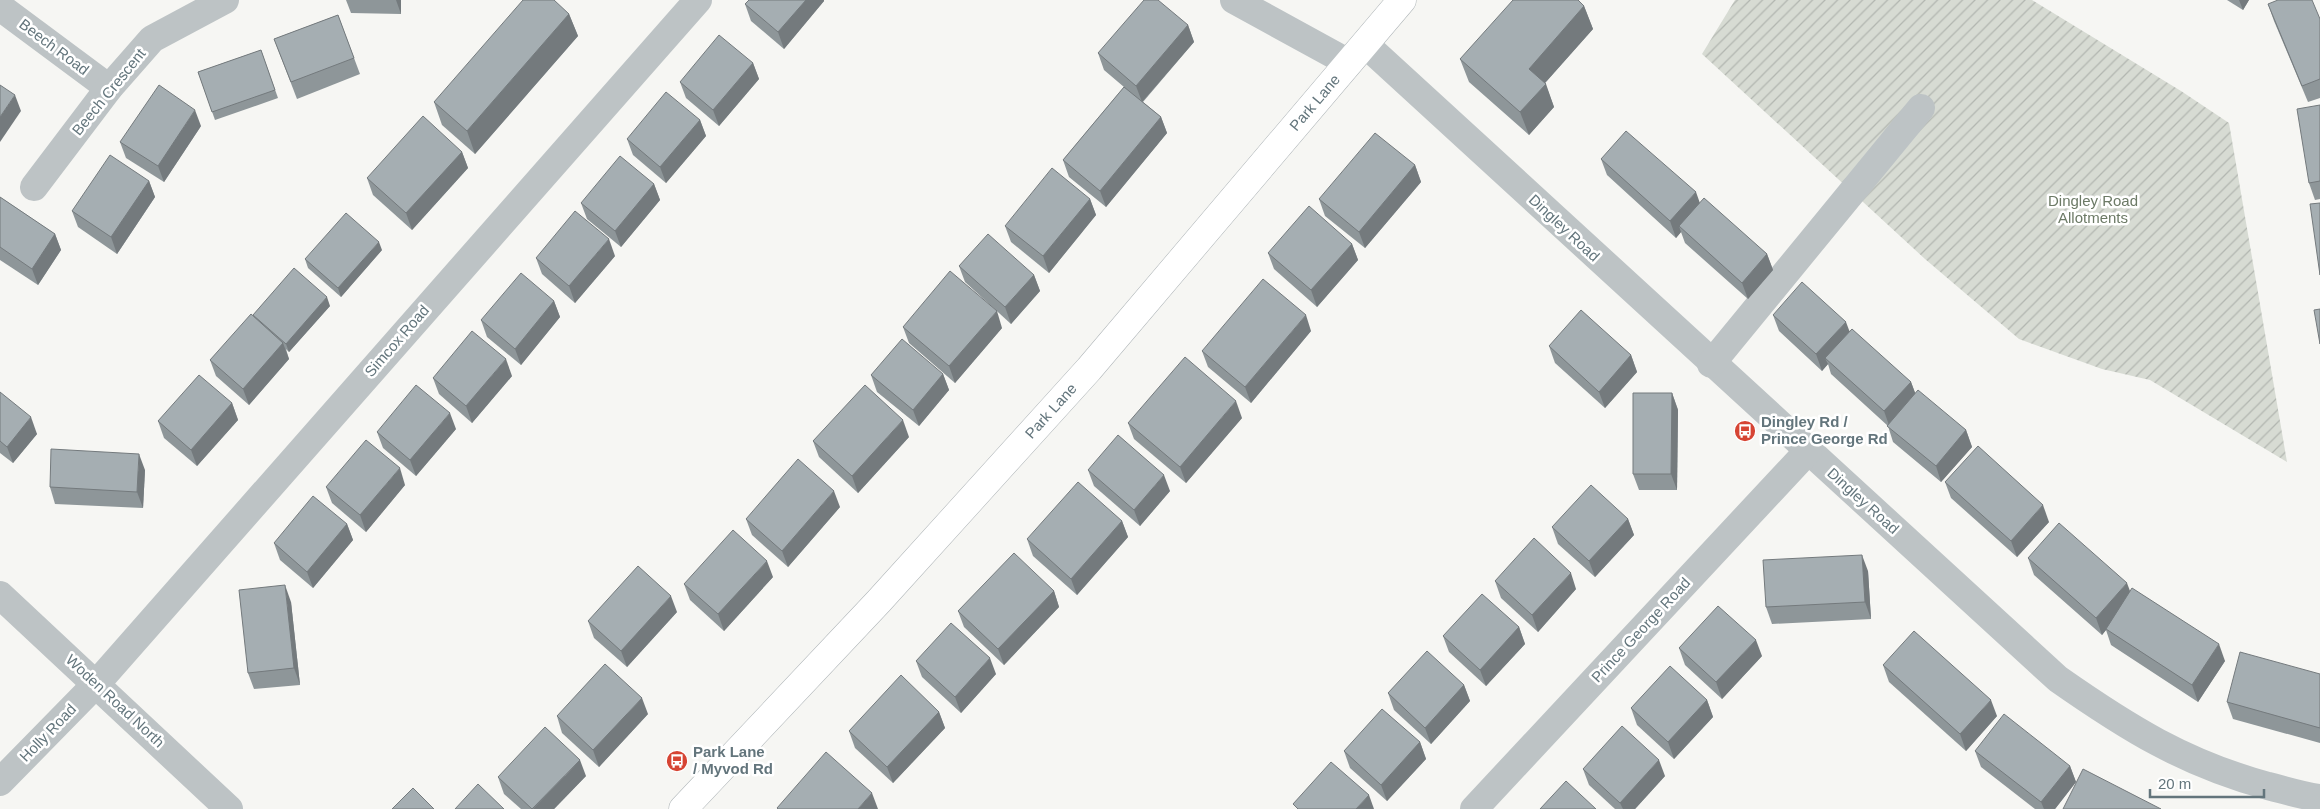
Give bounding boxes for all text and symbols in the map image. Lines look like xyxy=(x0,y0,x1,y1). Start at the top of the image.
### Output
street label: Beech Road xyxy=(16,15,92,78)
street label: Beech Crescent xyxy=(68,44,149,139)
street label: Park Lane xyxy=(1286,71,1343,134)
street label: Dingley Road xyxy=(1526,191,1603,265)
park label: Dingley Road Allotments xyxy=(2048,192,2138,226)
street label: Simcox Road xyxy=(361,301,432,380)
street label: Park Lane xyxy=(1021,380,1080,442)
place label: Dingley Rd / Prince George Rd xyxy=(1761,413,1888,447)
bus stop icon: Dingley Rd / Prince George Rd xyxy=(1733,419,1757,443)
street label: Dingley Road xyxy=(1824,464,1902,537)
street label: Prince George Road xyxy=(1588,574,1693,685)
street label: Woden Road North xyxy=(63,651,168,751)
street label: Holly Road xyxy=(16,700,79,765)
place label: Park Lane / Myvod Rd xyxy=(693,743,773,777)
bus stop icon: Park Lane / Myvod Rd xyxy=(665,749,689,773)
scale bar xyxy=(2150,766,2264,798)
text: 20 m xyxy=(2158,775,2191,792)

